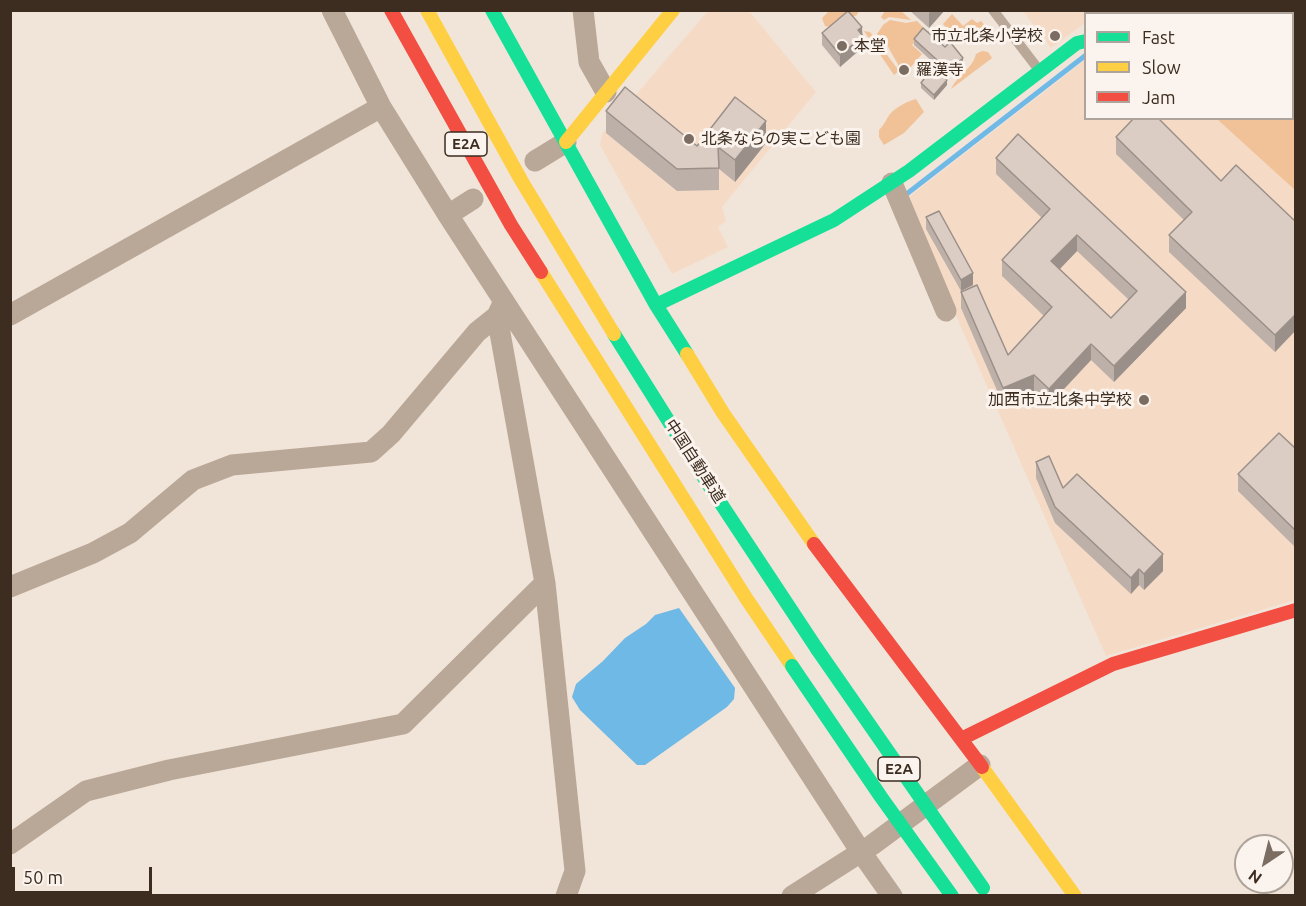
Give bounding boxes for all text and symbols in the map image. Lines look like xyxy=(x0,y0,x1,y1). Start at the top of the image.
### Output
legend xyxy=(1084,12,1294,120)
place label: 市立北条小学校 xyxy=(931,26,1043,46)
text: Fast xyxy=(1142,27,1175,47)
marker: 市立北条小学校 xyxy=(1048,29,1062,43)
place label: 本堂 xyxy=(854,36,886,56)
marker: 本堂 xyxy=(835,39,849,53)
text: Slow xyxy=(1142,57,1181,77)
place label: 羅漢寺 xyxy=(916,60,964,80)
marker: 羅漢寺 xyxy=(897,63,911,77)
text: Jam xyxy=(1142,87,1176,107)
place label: 北条ならの実こども園 xyxy=(701,129,861,149)
road number: E2A xyxy=(445,132,487,156)
marker: 北条ならの実こども園 xyxy=(682,132,696,146)
place label: 加西市立北条中学校 xyxy=(988,390,1132,410)
marker: 加西市立北条中学校 xyxy=(1137,393,1151,407)
street label: 中国自動車道 xyxy=(661,416,729,506)
road number: E2A xyxy=(878,757,920,781)
north arrow xyxy=(1234,834,1294,894)
scale bar xyxy=(15,855,154,893)
text: N xyxy=(1245,866,1265,888)
text: 50 m xyxy=(23,867,63,887)

